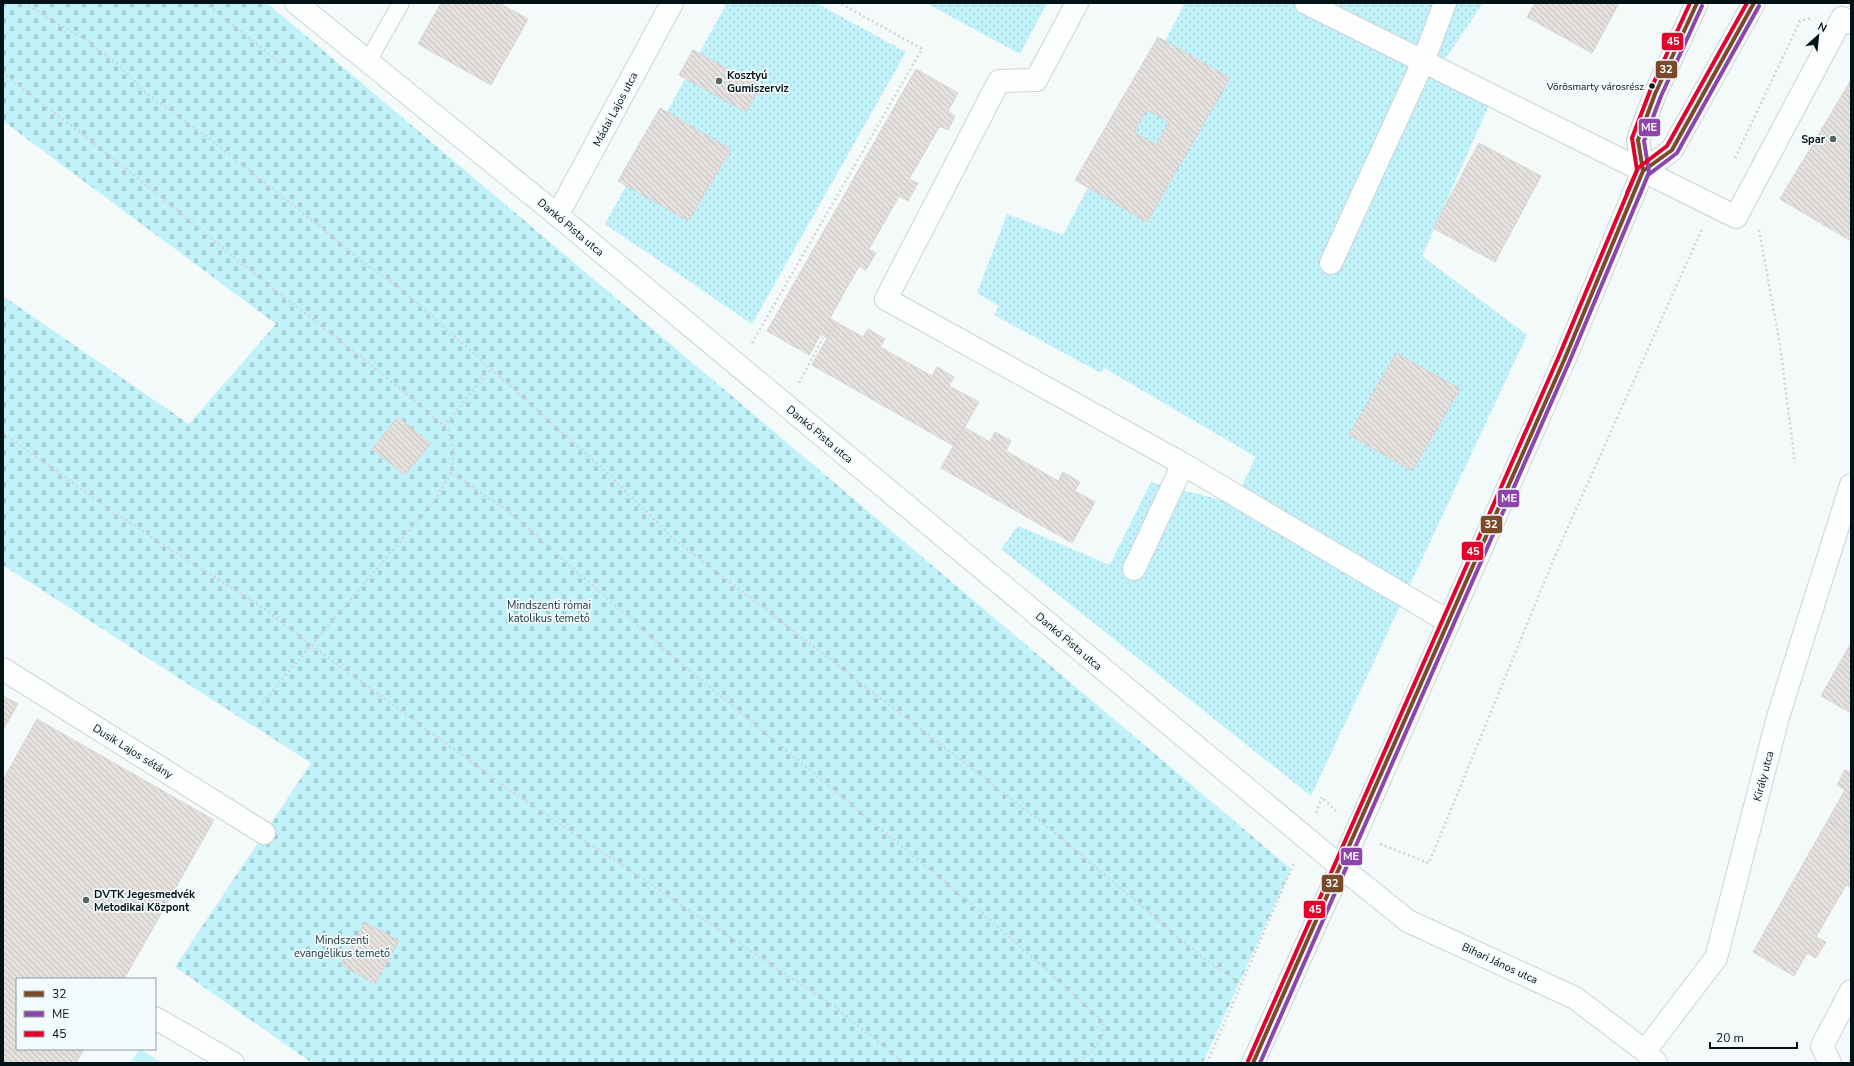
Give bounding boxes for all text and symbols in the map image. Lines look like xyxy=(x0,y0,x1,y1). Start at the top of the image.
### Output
north arrow xyxy=(1798,16,1838,56)
text: N xyxy=(1815,19,1829,36)
line badge: 45 xyxy=(1661,32,1684,51)
text: 45 xyxy=(1666,34,1680,49)
line badge: 32 xyxy=(1655,60,1678,79)
text: 32 xyxy=(1659,62,1673,77)
place label: Kosztyú Gumiszerviz xyxy=(727,68,789,96)
street label: Mádai Lajos utca xyxy=(589,69,641,149)
marker: Kosztyú Gumiszerviz xyxy=(714,76,724,86)
place label: Vörösmarty városrész xyxy=(1546,80,1644,94)
marker: Vörösmarty városrész xyxy=(1647,81,1657,91)
line badge: ME xyxy=(1638,118,1661,137)
text: ME xyxy=(1641,120,1657,135)
place label: Spar xyxy=(1801,132,1826,147)
marker: Spar xyxy=(1828,134,1838,144)
street label: Dankó Pista utca xyxy=(534,195,607,260)
street label: Dankó Pista utca xyxy=(783,402,856,467)
line badge: ME xyxy=(1497,489,1520,508)
text: ME xyxy=(1501,491,1517,506)
line badge: 32 xyxy=(1480,515,1503,534)
text: 32 xyxy=(1484,517,1498,532)
line badge: 45 xyxy=(1461,541,1484,561)
text: 45 xyxy=(1466,544,1480,559)
park label: Mindszenti római katolikus temető xyxy=(507,598,591,626)
street label: Dankó Pista utca xyxy=(1032,609,1105,674)
street label: Dusik Lajos sétány xyxy=(90,721,176,782)
street label: Király utca xyxy=(1750,749,1777,803)
line badge: ME xyxy=(1340,847,1363,866)
text: ME xyxy=(1343,849,1359,864)
line badge: 32 xyxy=(1321,874,1344,893)
text: 32 xyxy=(1325,876,1339,891)
place label: DVTK Jegesmedvék Metodikai Központ xyxy=(94,887,196,915)
marker: DVTK Jegesmedvék Metodikai Központ xyxy=(81,895,91,905)
line badge: 45 xyxy=(1303,900,1326,919)
text: 45 xyxy=(1308,902,1322,917)
park label: Mindszenti evangélikus temető xyxy=(294,933,390,961)
street label: Bihari János utca xyxy=(1459,939,1540,988)
legend xyxy=(16,978,156,1050)
text: 32 xyxy=(52,986,66,1002)
text: ME xyxy=(52,1006,69,1022)
scale bar xyxy=(1710,1024,1797,1050)
text: 45 xyxy=(52,1026,66,1042)
text: 20 m xyxy=(1716,1030,1744,1046)

